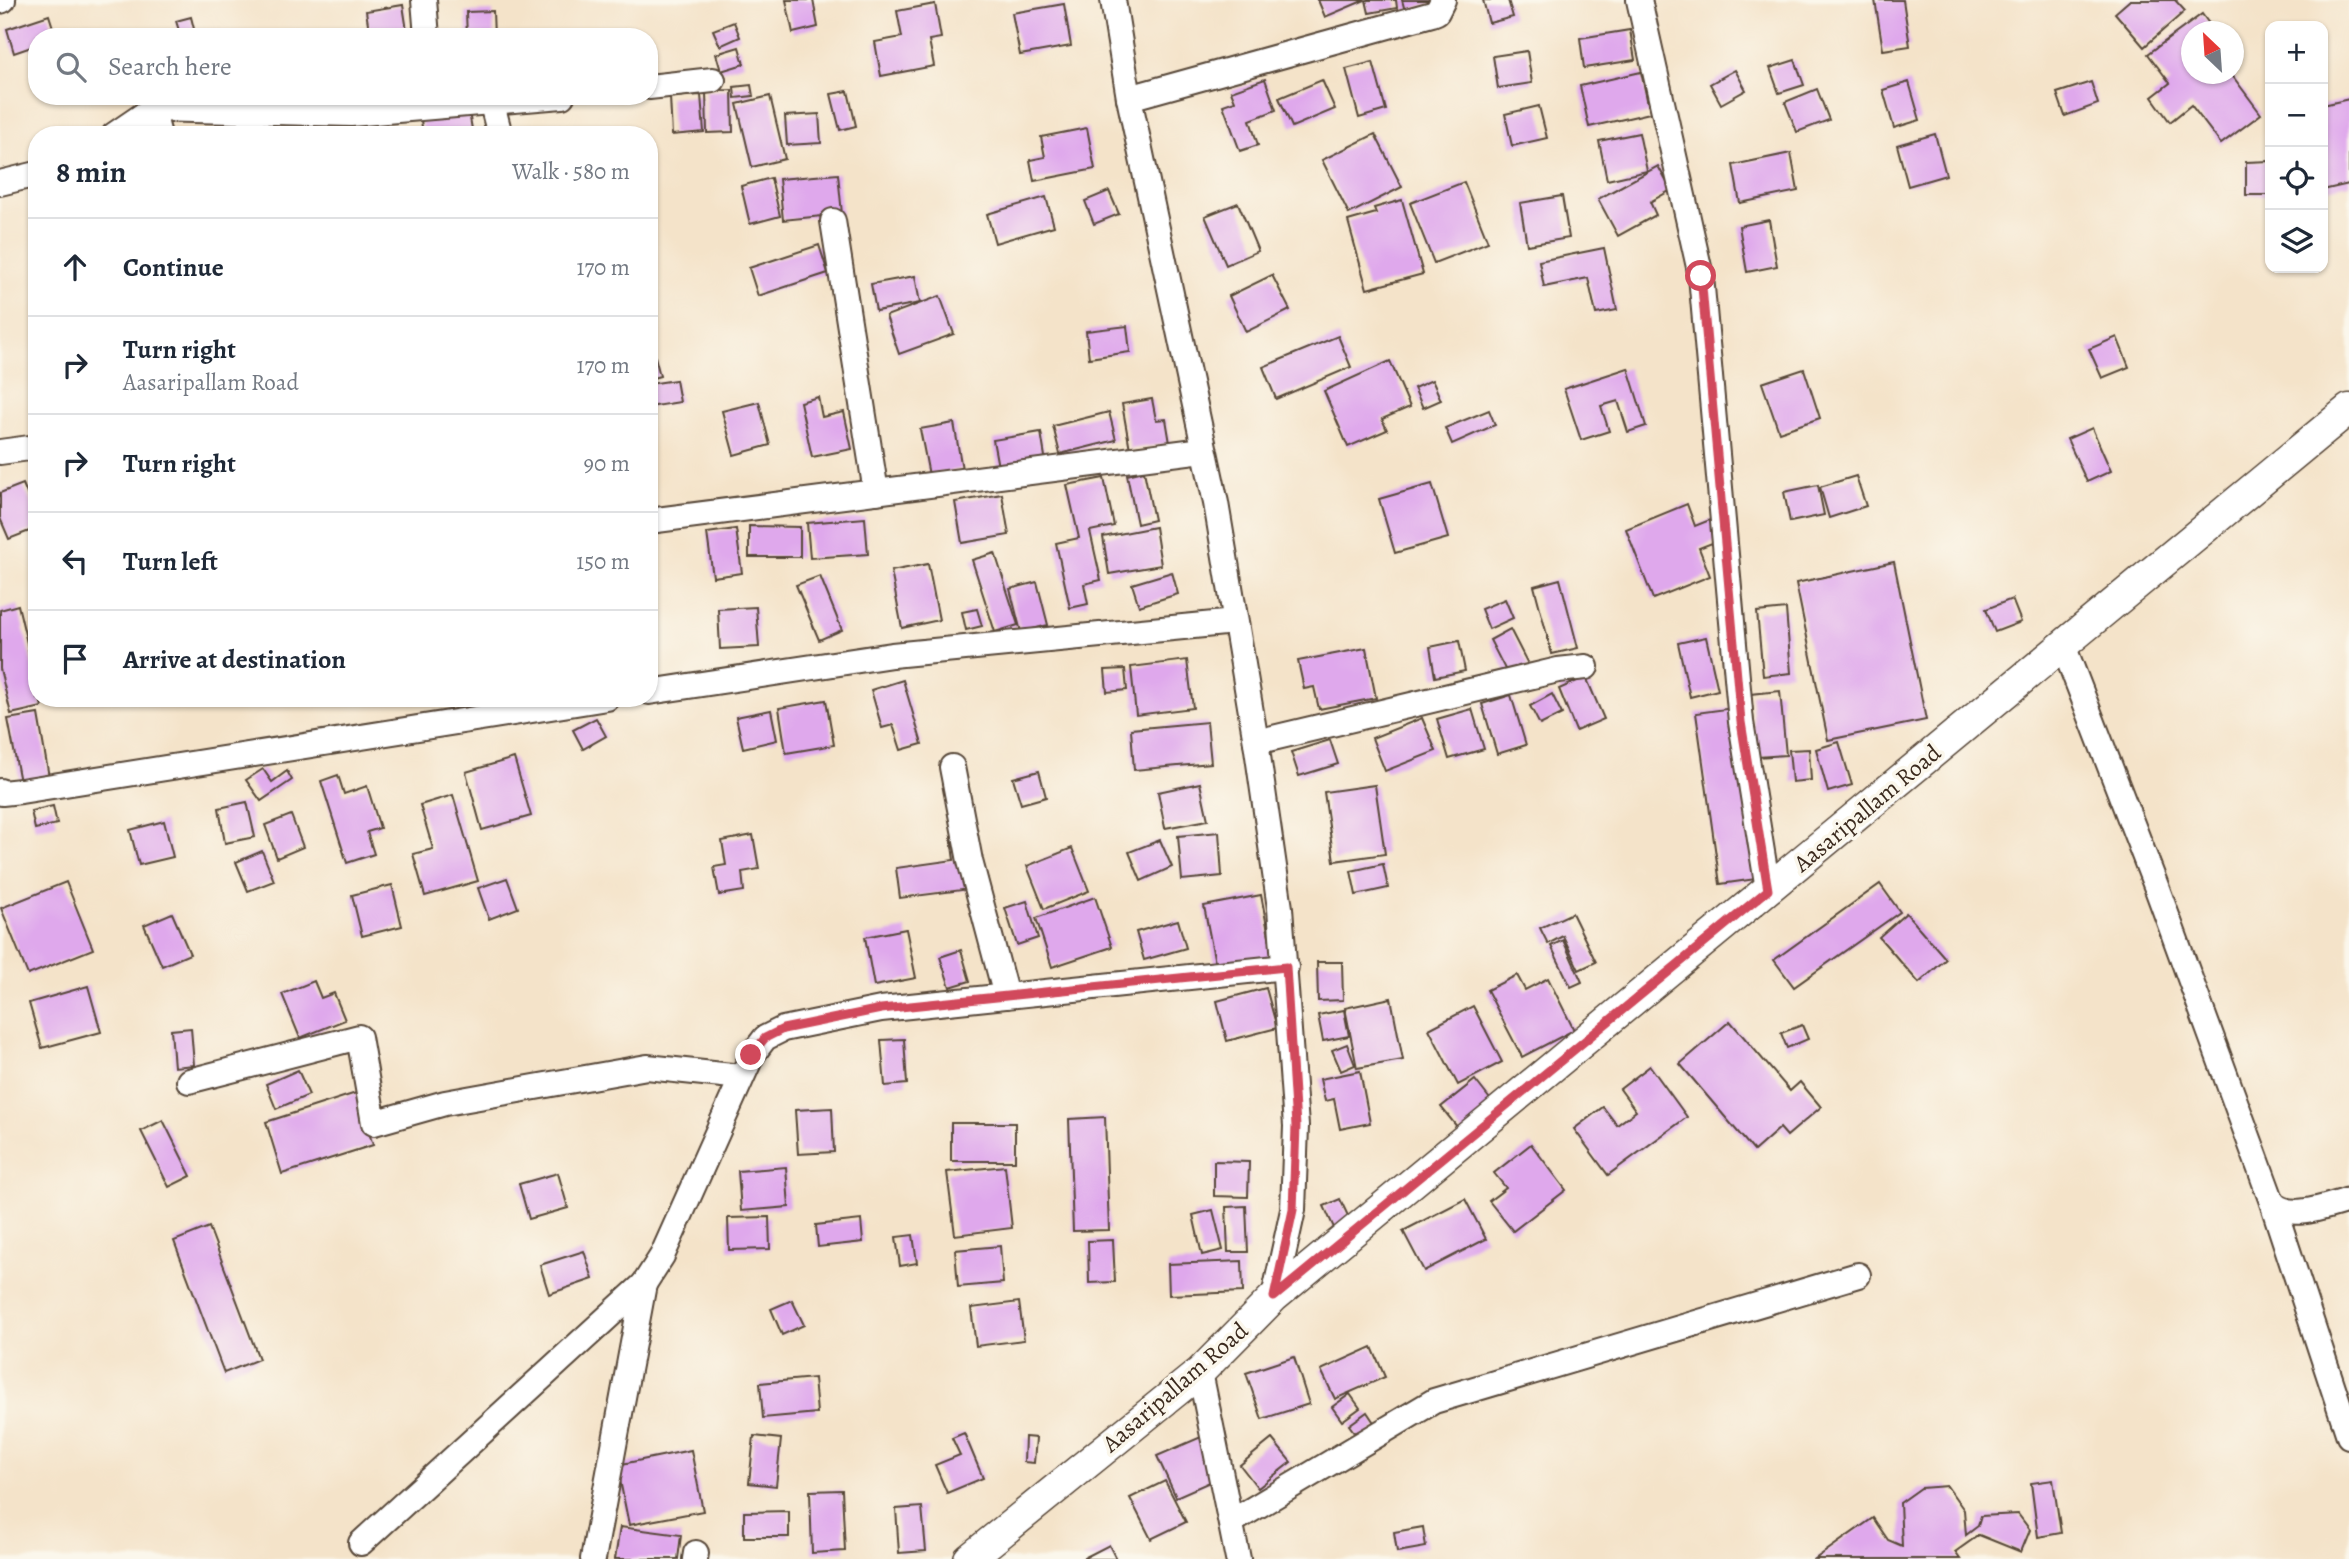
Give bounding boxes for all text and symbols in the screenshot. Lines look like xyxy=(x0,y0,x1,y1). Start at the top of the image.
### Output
north arrow xyxy=(2181,21,2244,84)
map controls xyxy=(2265,21,2328,273)
button: + xyxy=(2265,21,2328,84)
search box xyxy=(28,28,658,105)
icon: search xyxy=(52,48,90,86)
text: Search here xyxy=(108,49,232,84)
button: − xyxy=(2265,84,2328,147)
button: locate xyxy=(2265,147,2328,210)
text: 8 min xyxy=(56,152,126,192)
text: Walk · 580 m xyxy=(512,156,630,187)
button: layers xyxy=(2265,210,2328,273)
icon: ahead xyxy=(56,248,94,286)
text: Continue xyxy=(123,250,224,285)
text: 170 m xyxy=(577,252,630,283)
route start xyxy=(1685,260,1716,291)
text: Turn right xyxy=(123,332,236,367)
icon: right xyxy=(56,346,94,384)
text: 170 m xyxy=(577,350,630,381)
text: Aasaripallam Road xyxy=(123,367,299,398)
icon: right xyxy=(56,444,94,482)
text: Turn right xyxy=(123,446,236,481)
text: 90 m xyxy=(584,448,630,479)
icon: left xyxy=(56,542,94,580)
text: Turn left xyxy=(123,544,218,579)
text: 150 m xyxy=(576,546,630,577)
icon: arrive xyxy=(56,640,94,678)
text: Arrive at destination xyxy=(123,642,346,677)
street label: Aasaripallam Road xyxy=(1786,737,1948,880)
route end xyxy=(735,1039,766,1070)
street label: Aasaripallam Road xyxy=(1095,1315,1255,1460)

